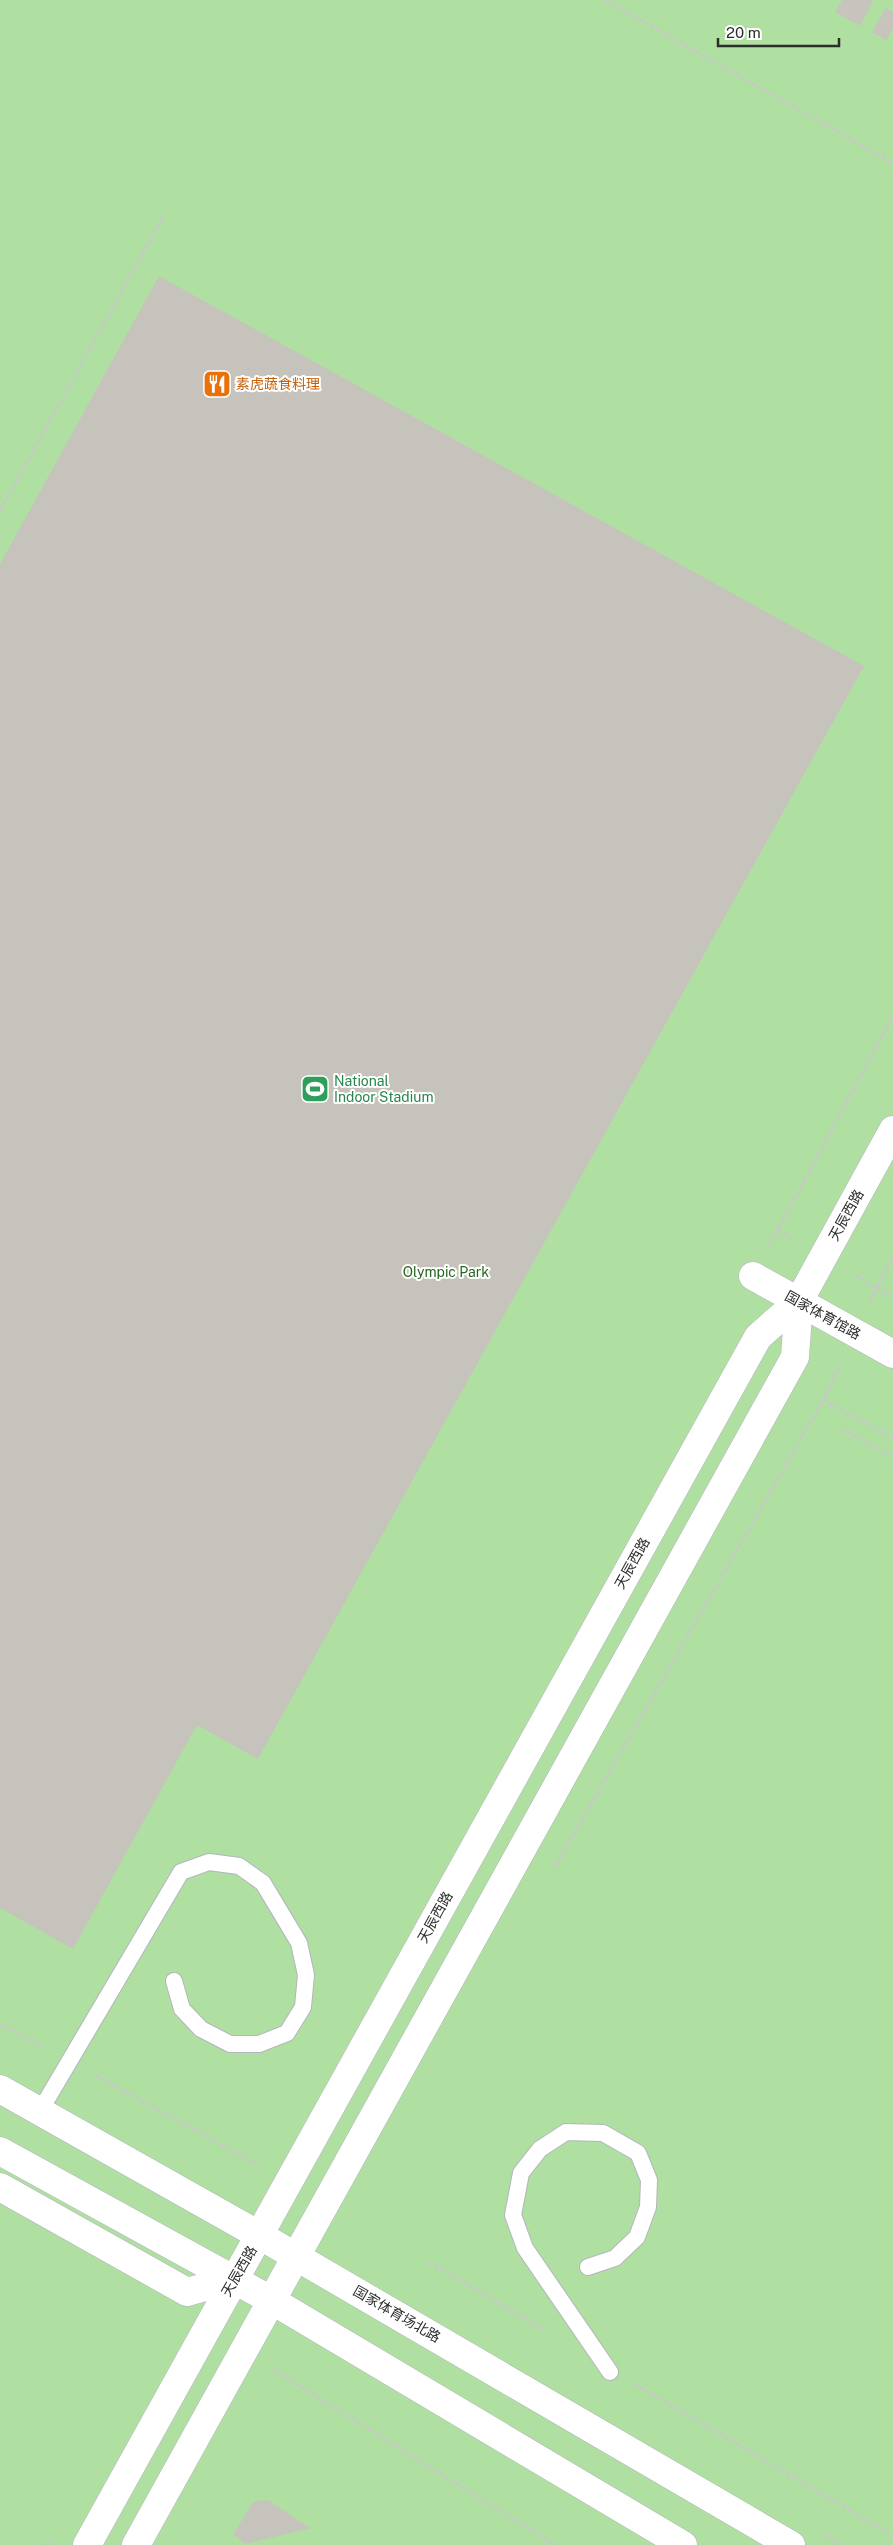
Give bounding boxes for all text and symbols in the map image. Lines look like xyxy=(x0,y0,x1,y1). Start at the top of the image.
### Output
scale bar xyxy=(718,15,839,47)
text: 20 m xyxy=(726,24,761,41)
restaurant icon: 素虎蔬食料理 xyxy=(202,369,232,399)
place label: 素虎蔬食料理 xyxy=(236,376,320,392)
place label: National Indoor Stadium xyxy=(334,1073,434,1105)
sports icon: National Indoor Stadium xyxy=(300,1074,330,1104)
street label: 天辰西路 xyxy=(825,1187,867,1243)
park label: Olympic Park xyxy=(403,1264,489,1280)
street label: 国家体育馆路 xyxy=(782,1288,864,1342)
street label: 天辰西路 xyxy=(611,1535,653,1591)
street label: 天辰西路 xyxy=(414,1889,456,1945)
street label: 天辰西路 xyxy=(218,2243,260,2299)
street label: 国家体育场北路 xyxy=(351,2283,443,2345)

